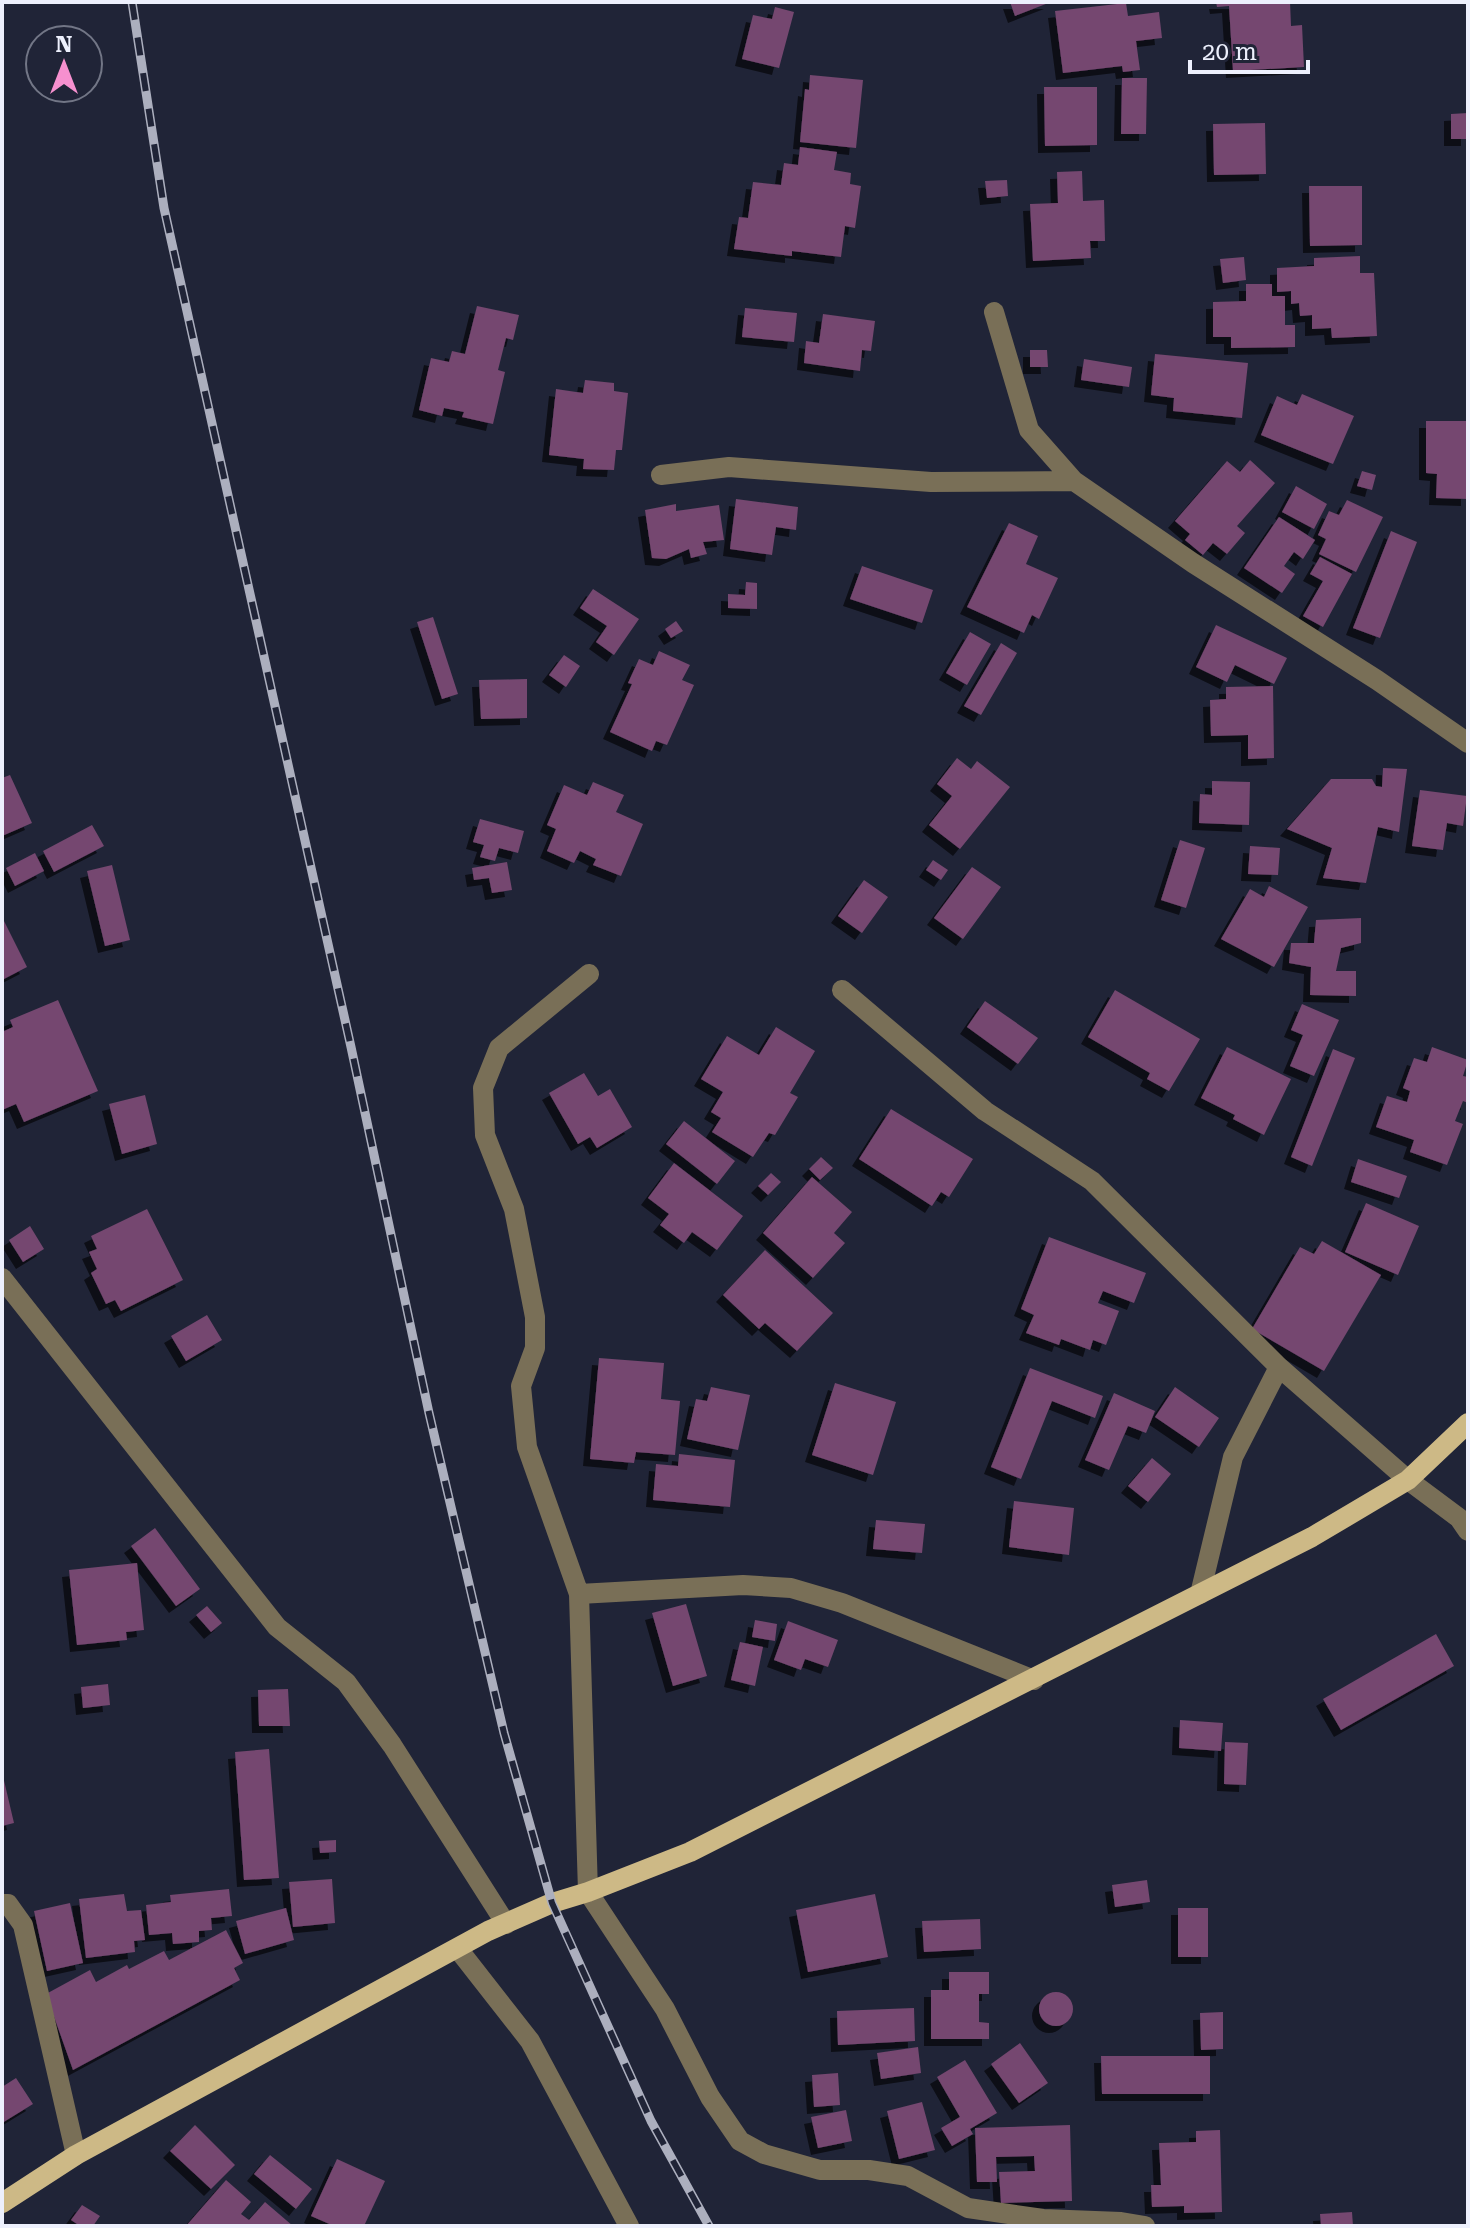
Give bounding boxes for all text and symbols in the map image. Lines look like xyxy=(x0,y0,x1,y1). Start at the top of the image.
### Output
north arrow xyxy=(24,24,104,104)
scale bar xyxy=(1190,24,1308,74)
text: N xyxy=(56,32,73,57)
text: 20 m xyxy=(1202,38,1257,66)

